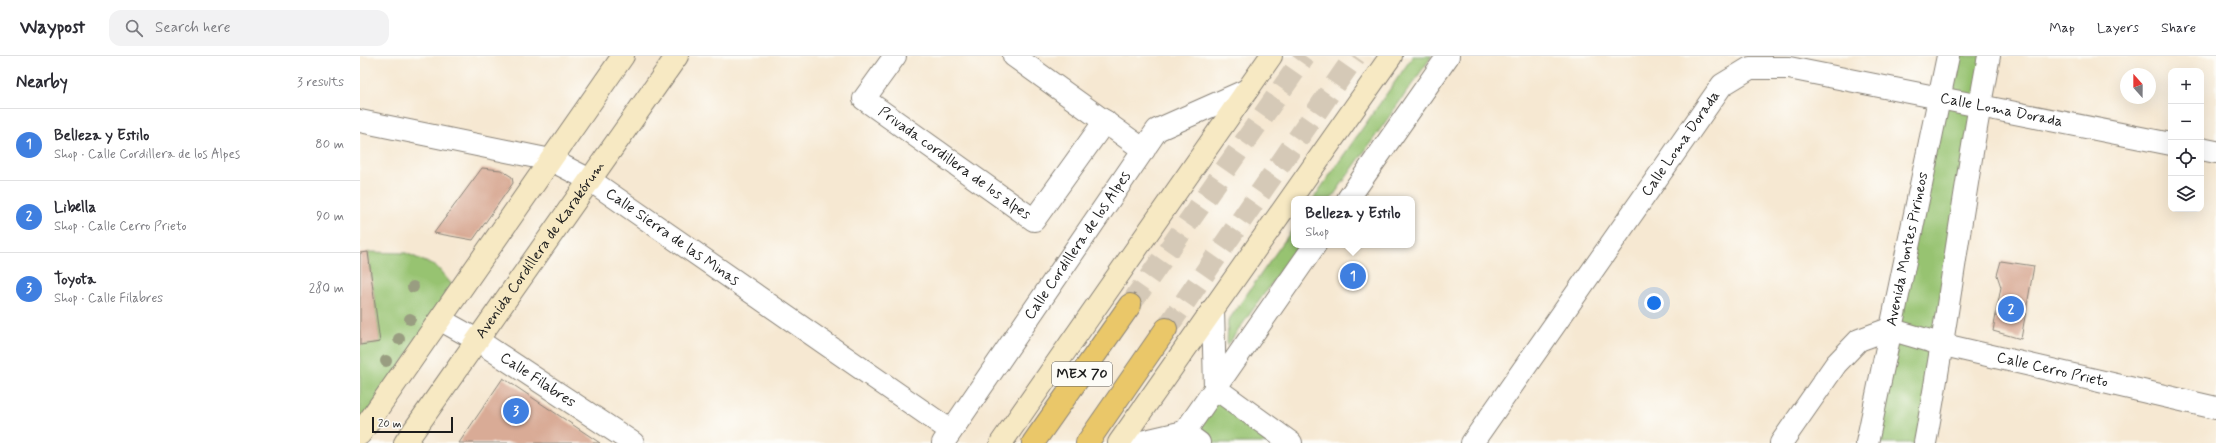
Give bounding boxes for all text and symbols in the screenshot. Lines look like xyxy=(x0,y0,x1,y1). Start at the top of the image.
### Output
search box xyxy=(109,10,389,46)
text: Waypost xyxy=(20,15,85,40)
icon: search xyxy=(123,17,145,39)
text: Search here xyxy=(155,18,231,38)
text: Map xyxy=(2049,19,2075,37)
text: Layers xyxy=(2097,19,2139,37)
text: Share xyxy=(2161,19,2196,37)
north arrow xyxy=(2120,68,2156,104)
map controls xyxy=(2168,68,2204,212)
button: + xyxy=(2168,68,2204,104)
text: Nearby xyxy=(16,71,68,93)
text: 3 results xyxy=(297,74,344,91)
street label: Calle Loma Dorada xyxy=(1637,87,1725,201)
street label: Calle Loma Dorada xyxy=(1938,88,2065,132)
street label: Privada cordillera de los alpes xyxy=(874,102,1035,225)
button: − xyxy=(2168,104,2204,140)
text: Belleza y Estilo xyxy=(54,126,149,146)
text: 1 xyxy=(26,136,32,153)
text: 80 m xyxy=(315,136,344,153)
button: locate xyxy=(2168,140,2204,176)
text: Shop · Calle Cordillera de los Alpes xyxy=(54,146,240,163)
street label: Avenida Cordillera de Karakórum xyxy=(471,157,610,343)
street label: Calle Cordillera de los Alpes xyxy=(1020,167,1136,324)
street label: Avenida Montes Pirineos xyxy=(1882,170,1933,328)
button: layers xyxy=(2168,176,2204,212)
street label: Calle Sierra de las Minas xyxy=(601,184,743,291)
popup xyxy=(1291,196,1415,248)
text: Libella xyxy=(54,198,96,218)
text: Belleza y Estilo xyxy=(1305,204,1401,224)
text: 2 xyxy=(26,208,32,225)
text: 90 m xyxy=(316,208,344,225)
text: Shop · Calle Cerro Prieto xyxy=(54,218,186,235)
text: Shop xyxy=(1305,224,1329,241)
pin: 1 xyxy=(1340,261,1366,291)
text: Toyota xyxy=(54,270,96,290)
text: 3 xyxy=(26,280,32,297)
text: 280 m xyxy=(309,280,344,297)
text: Shop · Calle Filabres xyxy=(54,290,163,307)
your location xyxy=(1644,293,1664,313)
pin: 2 xyxy=(1998,294,2024,324)
street label: Calle Filabres xyxy=(496,348,580,413)
street label: Calle Cerro Prieto xyxy=(1995,348,2110,393)
road number: MEX 70 xyxy=(1052,362,1112,386)
pin: 3 xyxy=(503,396,529,426)
scale bar xyxy=(372,415,453,434)
text: 20 m xyxy=(378,417,401,431)

